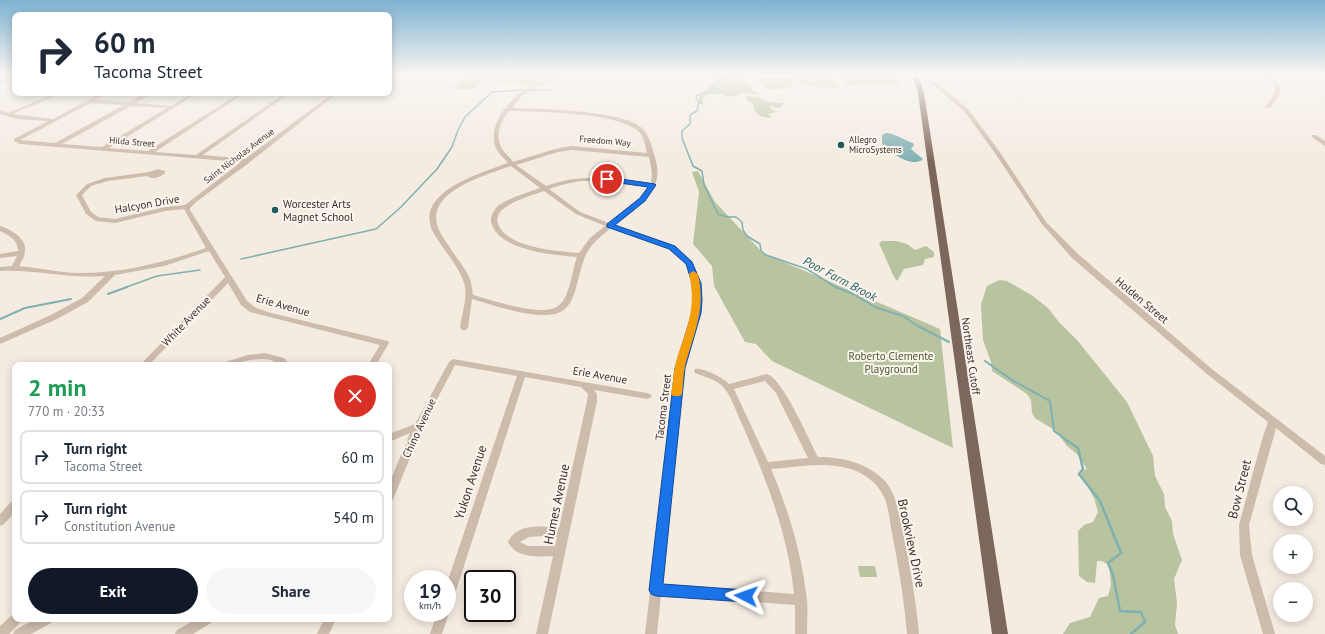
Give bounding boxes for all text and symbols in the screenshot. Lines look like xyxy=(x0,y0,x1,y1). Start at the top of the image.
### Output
text: 60 m xyxy=(94,24,155,61)
icon: right xyxy=(28,28,80,80)
text: Tacoma Street xyxy=(94,60,203,83)
street label: Saint Nicholas Avenue xyxy=(201,125,276,186)
street label: Freedom Way xyxy=(579,133,632,148)
street label: Hilda Street xyxy=(109,134,155,149)
place label: Allegro MicroSystems xyxy=(849,134,902,155)
marker: Allegro MicroSystems xyxy=(836,140,846,150)
pin xyxy=(590,162,624,196)
icon: arrive xyxy=(596,168,618,190)
street label: Halcyon Drive xyxy=(114,191,181,217)
place label: Worcester Arts Magnet School xyxy=(283,197,354,224)
marker: Worcester Arts Magnet School xyxy=(270,205,280,215)
water label: Poor Farm Brook xyxy=(801,253,880,305)
street label: Holden Street xyxy=(1113,274,1172,326)
street label: Erie Avenue xyxy=(255,291,312,319)
street label: White Avenue xyxy=(159,293,214,349)
street label: Northeast Cutoff xyxy=(959,316,983,396)
park label: Roberto Clemente Playground xyxy=(849,349,934,376)
street label: Erie Avenue xyxy=(572,363,629,387)
text: 2 min xyxy=(28,372,87,403)
street label: Tacoma Street xyxy=(652,373,674,441)
button: close xyxy=(334,375,376,417)
street label: Chino Avenue xyxy=(399,396,439,460)
text: 770 m · 20:33 xyxy=(28,403,105,420)
text: Turn right xyxy=(64,439,127,458)
street label: Yukon Avenue xyxy=(450,443,490,521)
icon: right xyxy=(30,446,52,468)
text: 60 m xyxy=(341,448,374,467)
street label: Bow Street xyxy=(1224,457,1255,520)
text: Tacoma Street xyxy=(64,458,143,475)
street label: Humes Avenue xyxy=(540,462,573,546)
map controls xyxy=(1273,486,1313,622)
button: search xyxy=(1273,486,1313,526)
street label: Brookview Drive xyxy=(894,497,929,589)
text: Turn right xyxy=(64,499,127,518)
icon: right xyxy=(30,506,52,528)
text: 540 m xyxy=(333,508,374,527)
text: Constitution Avenue xyxy=(64,518,175,535)
button: + xyxy=(1273,534,1313,574)
button: Exit xyxy=(28,568,198,614)
button: Share xyxy=(206,568,376,614)
speed limit sign: 30 xyxy=(464,570,516,622)
position arrow xyxy=(725,575,767,617)
text: 19 xyxy=(419,578,441,604)
button: − xyxy=(1273,582,1313,622)
text: km/h xyxy=(419,599,441,612)

